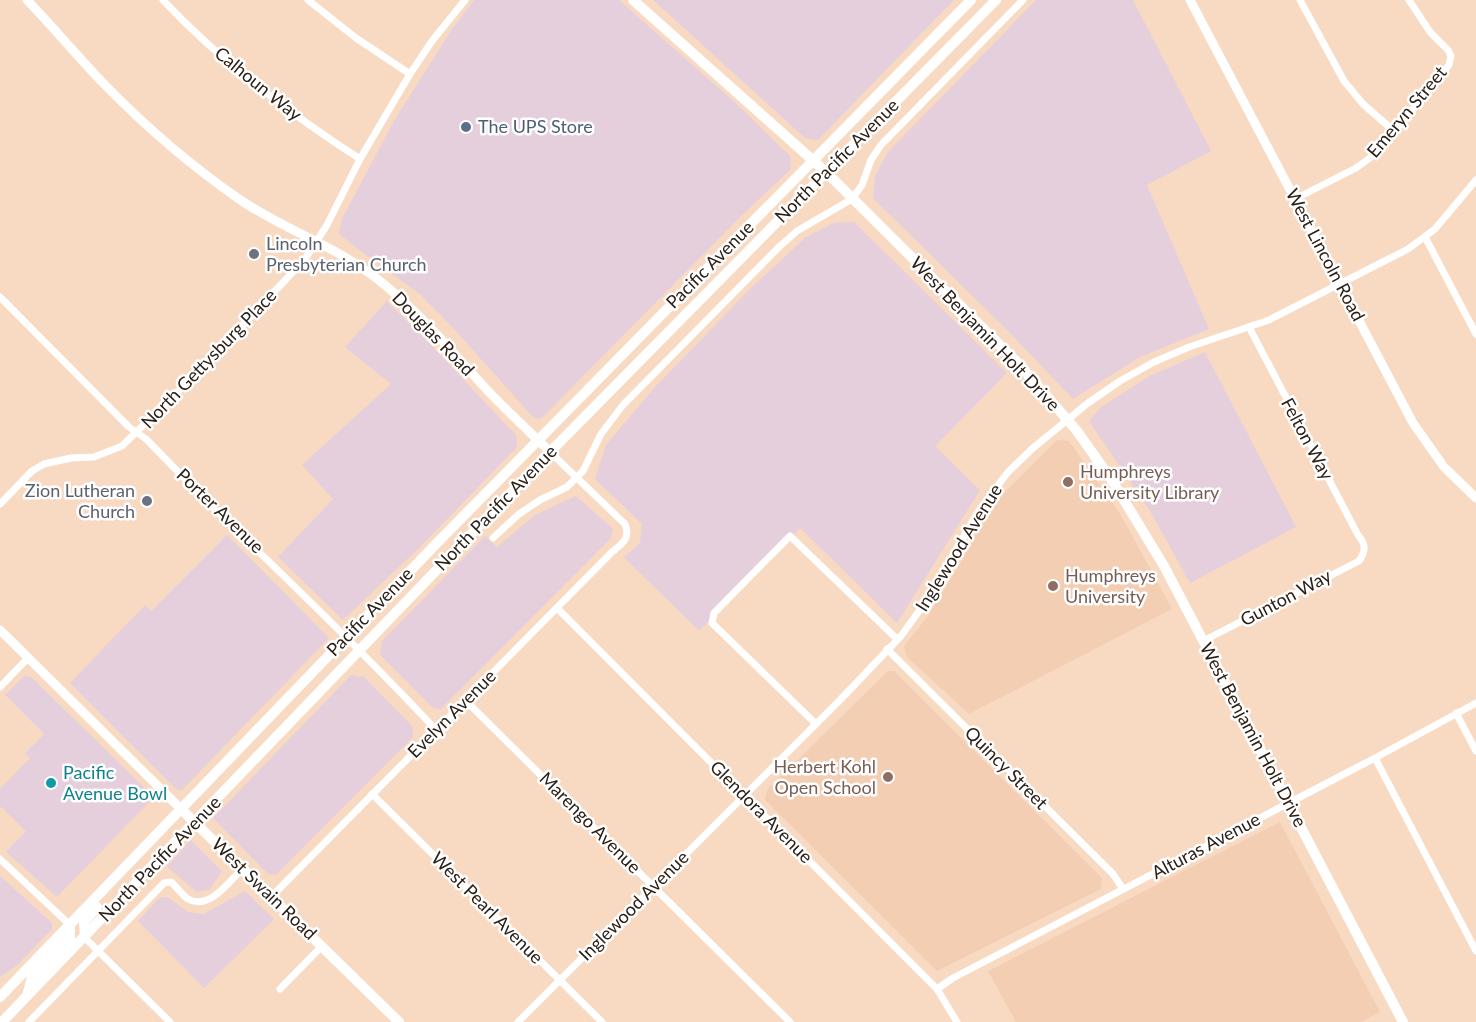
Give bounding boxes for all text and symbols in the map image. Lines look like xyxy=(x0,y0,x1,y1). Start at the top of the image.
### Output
street label: Calhoun Way xyxy=(211,41,307,125)
street label: Emeryn Street xyxy=(1362,61,1451,161)
street label: North Pacific Avenue xyxy=(770,94,903,227)
place label: The UPS Store xyxy=(478,115,593,137)
marker: The UPS Store xyxy=(459,120,473,134)
street label: West Lincoln Road xyxy=(1282,184,1370,325)
street label: Pacific Avenue xyxy=(661,216,758,313)
place label: Lincoln Presbyterian Church xyxy=(266,232,427,275)
marker: Lincoln Presbyterian Church xyxy=(247,247,261,261)
street label: West Benjamin Holt Drive xyxy=(906,252,1065,415)
street label: North Gettysburg Place xyxy=(136,284,281,433)
street label: Douglas Road xyxy=(388,287,479,380)
street label: Felton Way xyxy=(1277,394,1339,484)
street label: North Pacific Avenue xyxy=(430,440,561,575)
place label: Humphreys University Library xyxy=(1080,460,1220,503)
street label: Porter Avenue xyxy=(172,463,269,557)
marker: Humphreys University Library xyxy=(1061,475,1075,489)
place label: Zion Lutheran Church xyxy=(25,479,135,522)
street label: Inglewood Avenue xyxy=(910,480,1006,615)
marker: Zion Lutheran Church xyxy=(140,494,154,508)
street label: Pacific Avenue xyxy=(321,562,417,660)
place label: Humphreys University xyxy=(1065,564,1156,607)
street label: Gunton Way xyxy=(1236,564,1335,630)
marker: Humphreys University xyxy=(1046,579,1060,593)
street label: West Benjamin Holt Drive xyxy=(1196,638,1312,831)
street label: Evelyn Avenue xyxy=(403,665,500,762)
street label: Quincy Street xyxy=(961,721,1053,814)
street label: Glendora Avenue xyxy=(706,755,818,867)
place label: Herbert Kohl Open School xyxy=(774,755,876,798)
place label: Pacific Avenue Bowl xyxy=(63,761,167,804)
street label: Marengo Avenue xyxy=(536,767,646,877)
marker: Herbert Kohl Open School xyxy=(881,770,895,784)
marker: Pacific Avenue Bowl xyxy=(44,776,58,790)
street label: North Pacific Avenue xyxy=(94,791,225,926)
street label: Alturas Avenue xyxy=(1148,807,1264,883)
street label: West Swain Road xyxy=(208,833,322,944)
street label: Inglewood Avenue xyxy=(574,846,693,965)
street label: West Pearl Avenue xyxy=(427,847,548,968)

